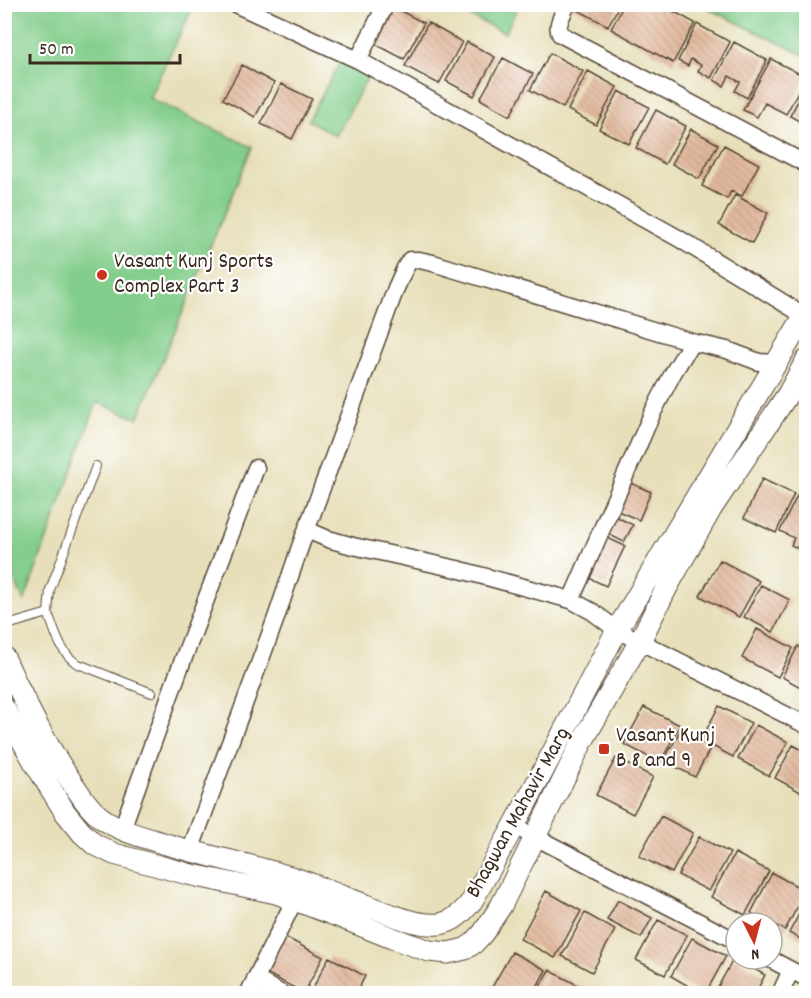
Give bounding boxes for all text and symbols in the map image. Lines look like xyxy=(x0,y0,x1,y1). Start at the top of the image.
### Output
scale bar xyxy=(30,27,180,65)
text: 50 m xyxy=(39,38,74,63)
place label: Vasant Kunj Sports Complex Part 3 xyxy=(114,247,274,303)
marker: Vasant Kunj Sports Complex Part 3 xyxy=(95,268,109,282)
place label: Vasant Kunj B 8 and 9 xyxy=(616,721,715,777)
street label: Bhagwan Mahavir Marg xyxy=(459,722,579,904)
marker: Vasant Kunj B 8 and 9 xyxy=(597,742,611,756)
north arrow xyxy=(724,911,784,971)
text: N xyxy=(750,942,760,965)

